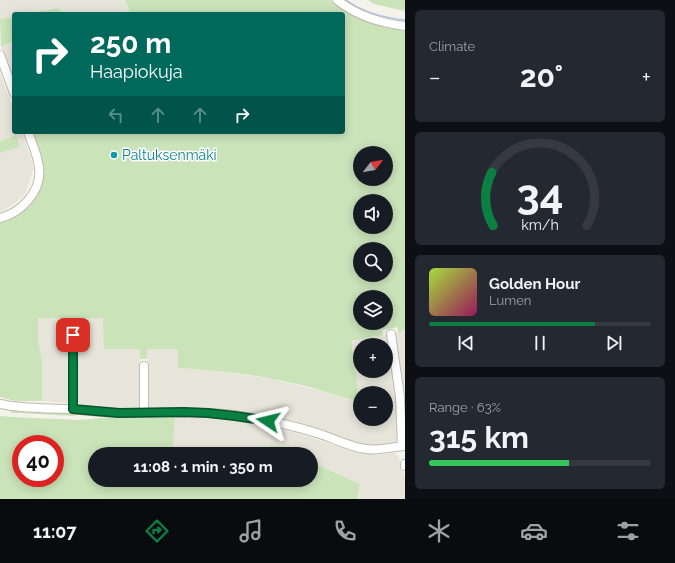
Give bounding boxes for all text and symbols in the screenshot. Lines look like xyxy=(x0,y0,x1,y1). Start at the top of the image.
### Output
text: 250 m xyxy=(90,27,171,60)
icon: right xyxy=(24,28,76,80)
text: Climate xyxy=(429,39,475,54)
text: 20° xyxy=(520,59,563,94)
text: Haapiokuja xyxy=(90,61,183,82)
text: − xyxy=(429,64,441,90)
text: + xyxy=(642,64,651,90)
icon: left xyxy=(105,104,127,126)
icon: ahead xyxy=(147,104,169,126)
icon: ahead xyxy=(189,104,211,126)
icon: right xyxy=(231,104,253,126)
north arrow xyxy=(353,146,393,186)
map controls xyxy=(353,146,393,426)
place label: Paltuksenmäki xyxy=(122,147,217,163)
marker: Paltuksenmäki xyxy=(109,150,119,160)
text: 34 xyxy=(517,170,563,219)
button: sound xyxy=(353,194,393,234)
text: km/h xyxy=(521,217,559,233)
button: search xyxy=(353,242,393,282)
text: Golden Hour xyxy=(489,275,580,293)
button: layers xyxy=(353,290,393,330)
text: Lumen xyxy=(489,293,531,308)
pin xyxy=(56,318,90,352)
icon: arrive xyxy=(62,324,84,346)
icon: previous xyxy=(455,332,477,354)
icon: pause xyxy=(529,332,551,354)
icon: next xyxy=(603,332,625,354)
button: + xyxy=(353,338,393,378)
button: − xyxy=(353,386,393,426)
position arrow xyxy=(247,400,289,442)
text: Range · 63% xyxy=(429,400,501,415)
text: 315 km xyxy=(429,420,529,455)
speed limit sign: 40 xyxy=(12,435,64,487)
text: 11:08 · 1 min · 350 m xyxy=(133,458,273,476)
icon: directions xyxy=(143,517,171,545)
icon: music xyxy=(237,517,265,545)
icon: phone xyxy=(331,517,359,545)
icon: climate xyxy=(425,517,453,545)
icon: car xyxy=(520,517,548,545)
icon: filters xyxy=(614,517,642,545)
text: 11:07 xyxy=(33,521,77,542)

